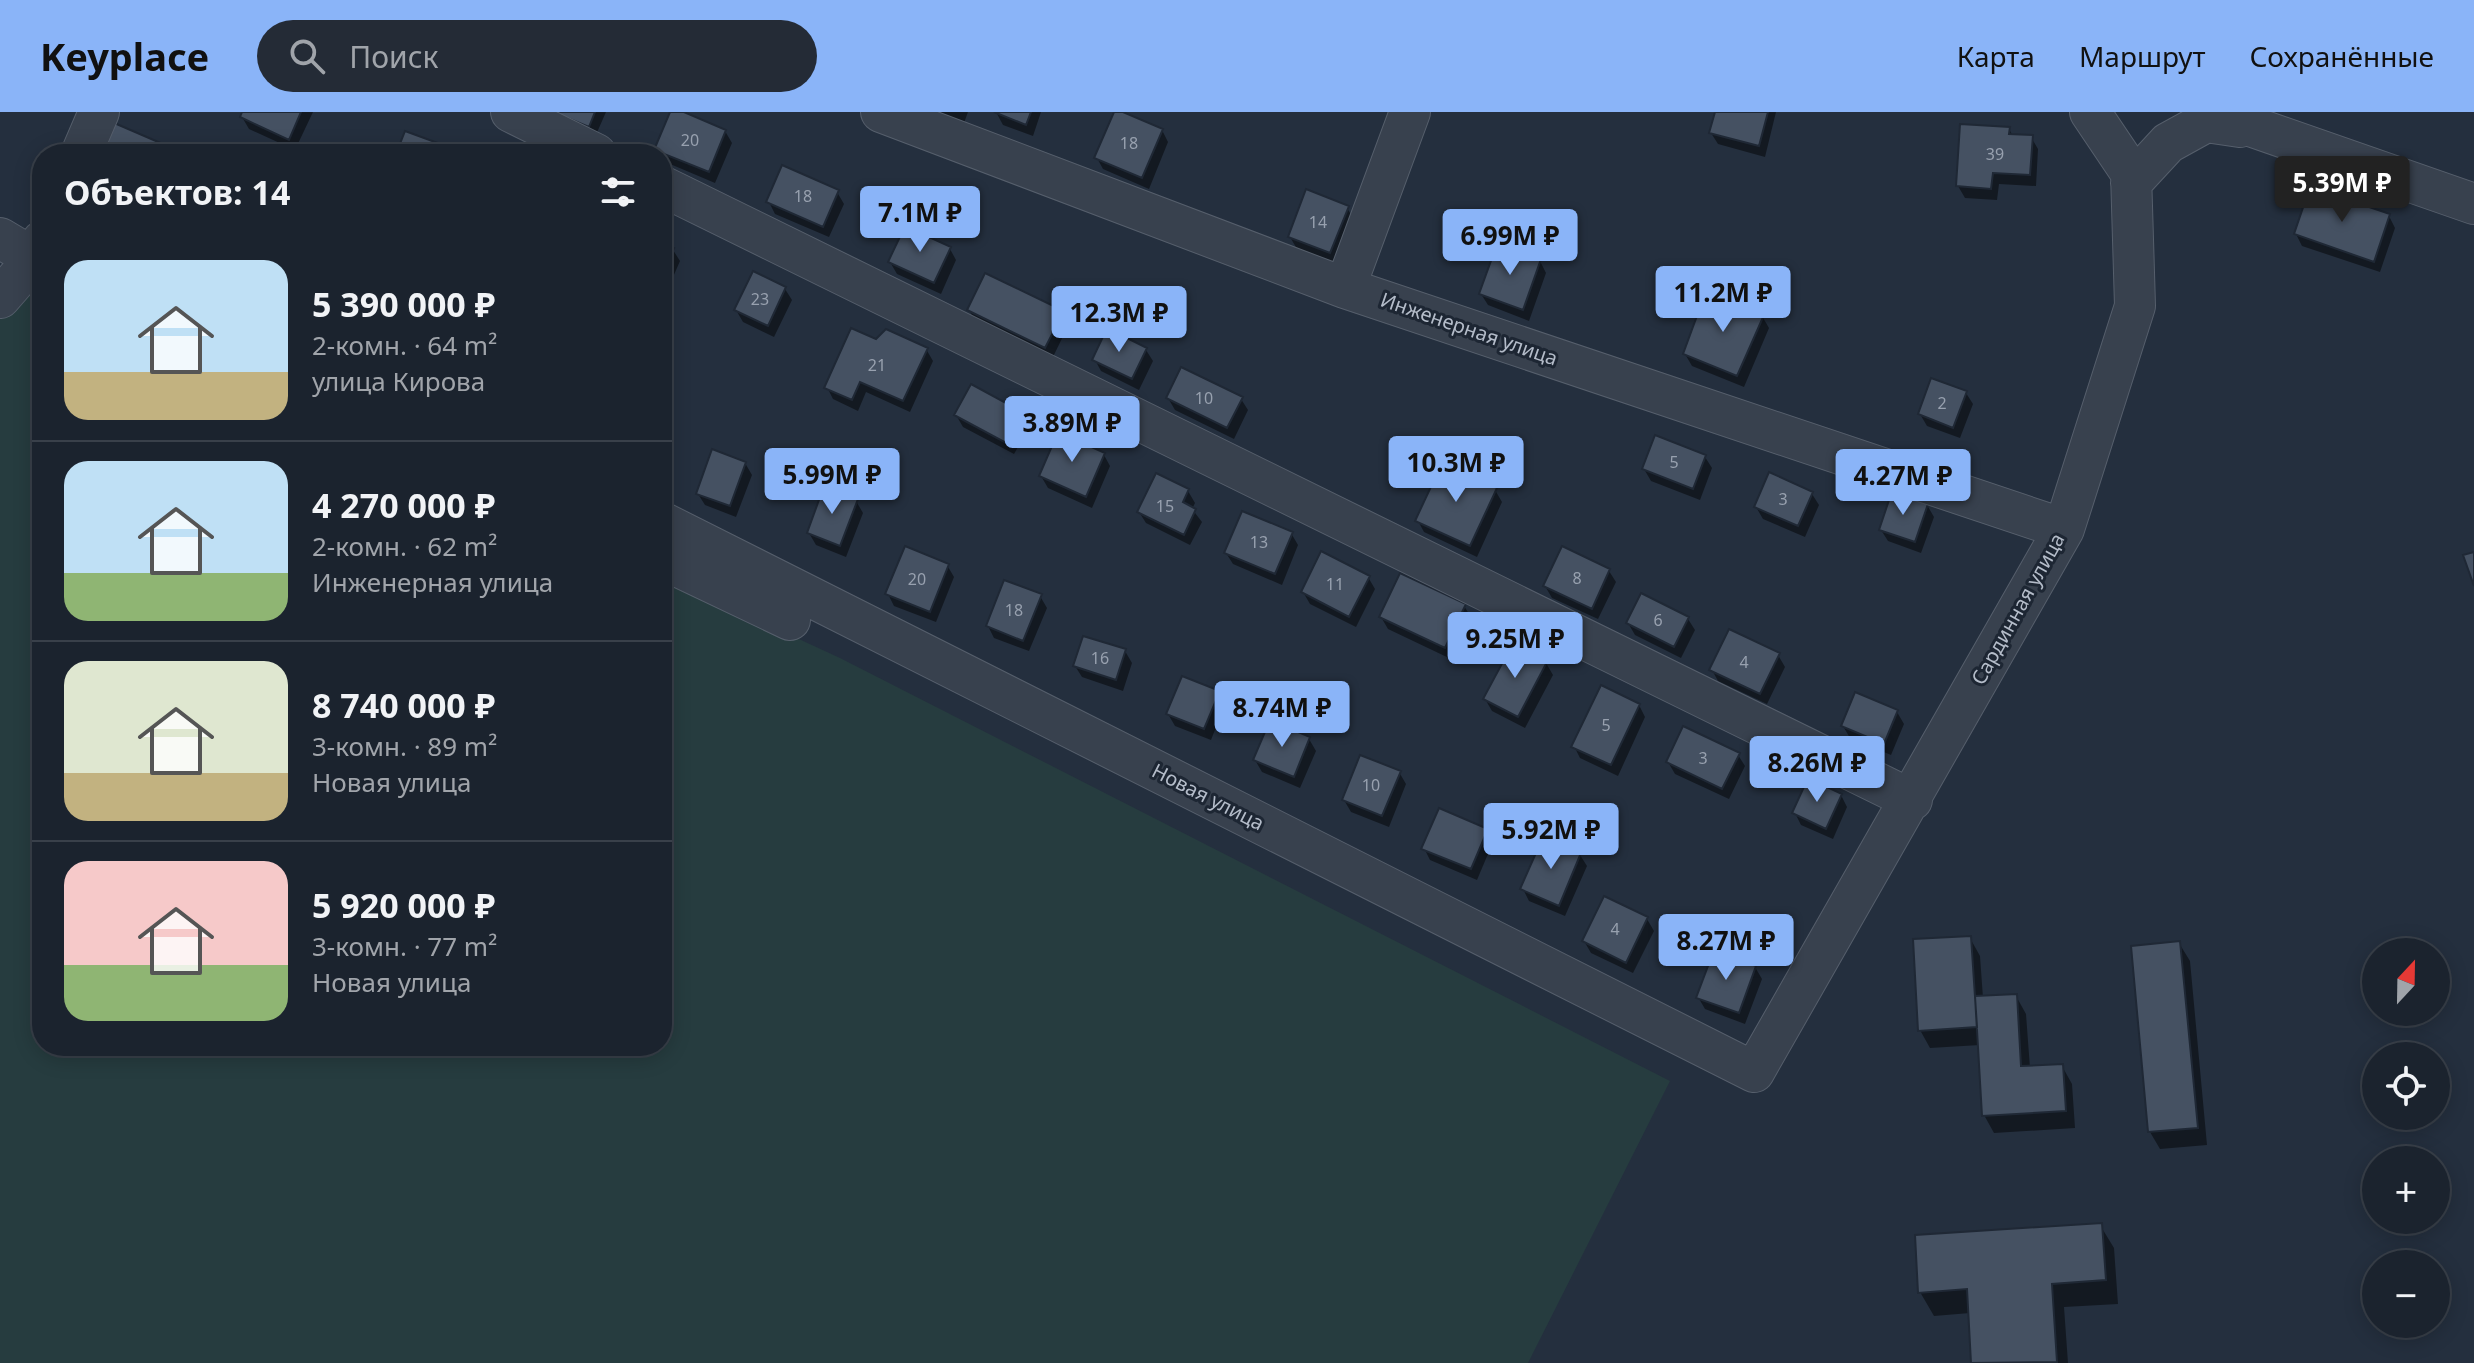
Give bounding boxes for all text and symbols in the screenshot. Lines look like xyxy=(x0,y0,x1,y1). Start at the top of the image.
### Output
search box xyxy=(257,20,817,92)
text: Keyplace xyxy=(40,30,209,82)
icon: search xyxy=(285,34,329,78)
text: Поиск xyxy=(349,36,438,77)
text: Карта xyxy=(1957,37,2035,75)
text: Маршрут xyxy=(2079,37,2205,75)
text: Сохранённые xyxy=(2249,37,2434,75)
house number: 20 xyxy=(681,129,699,151)
house number: 18 xyxy=(1120,132,1138,154)
house number: 39 xyxy=(1986,143,2004,165)
pin: 5.39M ₽ xyxy=(2268,156,2416,224)
text: 5.39M ₽ xyxy=(2293,164,2391,200)
text: Объектов: 14 xyxy=(64,169,290,215)
icon: filters xyxy=(596,170,640,214)
house number: 18 xyxy=(794,185,812,207)
pin: 7.1M ₽ xyxy=(855,186,985,254)
text: 7.1M ₽ xyxy=(878,194,962,230)
pin: 6.99M ₽ xyxy=(1436,209,1584,277)
house number: 14 xyxy=(1309,211,1327,233)
text: 6.99M ₽ xyxy=(1461,217,1559,253)
pin: 11.2M ₽ xyxy=(1649,266,1797,334)
text: 11.2M ₽ xyxy=(1674,274,1772,310)
text: 5 390 000 ₽ xyxy=(312,281,495,327)
pin: 12.3M ₽ xyxy=(1045,286,1193,354)
street label: Инженерная улица xyxy=(1377,286,1561,371)
house number: 23 xyxy=(751,288,769,310)
icon: home xyxy=(128,292,224,388)
text: 12.3M ₽ xyxy=(1070,294,1168,330)
text: 2-комн. · 64 m² xyxy=(312,327,497,363)
house number: 21 xyxy=(868,354,886,376)
text: улица Кирова xyxy=(312,363,485,399)
house number: 10 xyxy=(1195,387,1213,409)
house number: 2 xyxy=(1937,392,1947,414)
pin: 3.89M ₽ xyxy=(998,396,1146,464)
text: 3.89M ₽ xyxy=(1023,404,1121,440)
pin: 10.3M ₽ xyxy=(1382,436,1530,504)
text: 10.3M ₽ xyxy=(1407,444,1505,480)
pin: 5.99M ₽ xyxy=(758,448,906,516)
pin: 4.27M ₽ xyxy=(1829,449,1977,517)
house number: 5 xyxy=(1669,451,1679,473)
text: 5.99M ₽ xyxy=(783,456,881,492)
text: 4.27M ₽ xyxy=(1854,457,1952,493)
text: 4 270 000 ₽ xyxy=(312,482,495,528)
house number: 3 xyxy=(1778,488,1788,510)
icon: home xyxy=(128,493,224,589)
house number: 15 xyxy=(1156,495,1174,517)
text: 2-комн. · 62 m² xyxy=(312,528,497,564)
street label: Сардинная улица xyxy=(1965,528,2070,689)
house number: 13 xyxy=(1250,531,1268,553)
text: Инженерная улица xyxy=(312,564,553,600)
house number: 8 xyxy=(1572,567,1582,589)
house number: 20 xyxy=(908,568,926,590)
house number: 11 xyxy=(1326,573,1344,595)
house number: 18 xyxy=(1005,599,1023,621)
house number: 6 xyxy=(1653,609,1663,631)
pin: 9.25M ₽ xyxy=(1441,612,1589,680)
text: 9.25M ₽ xyxy=(1466,620,1564,656)
house number: 16 xyxy=(1091,647,1109,669)
house number: 4 xyxy=(1739,651,1749,673)
pin: 8.74M ₽ xyxy=(1208,681,1356,749)
text: 8 740 000 ₽ xyxy=(312,682,495,728)
text: 8.74M ₽ xyxy=(1233,689,1331,725)
icon: home xyxy=(128,693,224,789)
house number: 5 xyxy=(1601,714,1611,736)
text: 3-комн. · 89 m² xyxy=(312,728,497,764)
pin: 8.26M ₽ xyxy=(1743,736,1891,804)
text: 8.26M ₽ xyxy=(1768,744,1866,780)
house number: 3 xyxy=(1698,747,1708,769)
street label: Новая улица xyxy=(1147,757,1269,836)
text: Новая улица xyxy=(312,764,471,800)
house number: 10 xyxy=(1362,774,1380,796)
pin: 5.92M ₽ xyxy=(1477,803,1625,871)
text: 5.92M ₽ xyxy=(1502,811,1600,847)
text: 5 920 000 ₽ xyxy=(312,882,495,928)
icon: home xyxy=(128,893,224,989)
pin: 8.27M ₽ xyxy=(1652,914,1800,982)
house number: 4 xyxy=(1610,918,1620,940)
text: 8.27M ₽ xyxy=(1677,922,1775,958)
text: 3-комн. · 77 m² xyxy=(312,928,497,964)
north arrow xyxy=(2362,938,2450,1026)
map controls xyxy=(2362,938,2450,1338)
text: Новая улица xyxy=(312,964,471,1000)
button: locate xyxy=(2362,1042,2450,1130)
button: + xyxy=(2362,1146,2450,1234)
button: − xyxy=(2362,1250,2450,1338)

